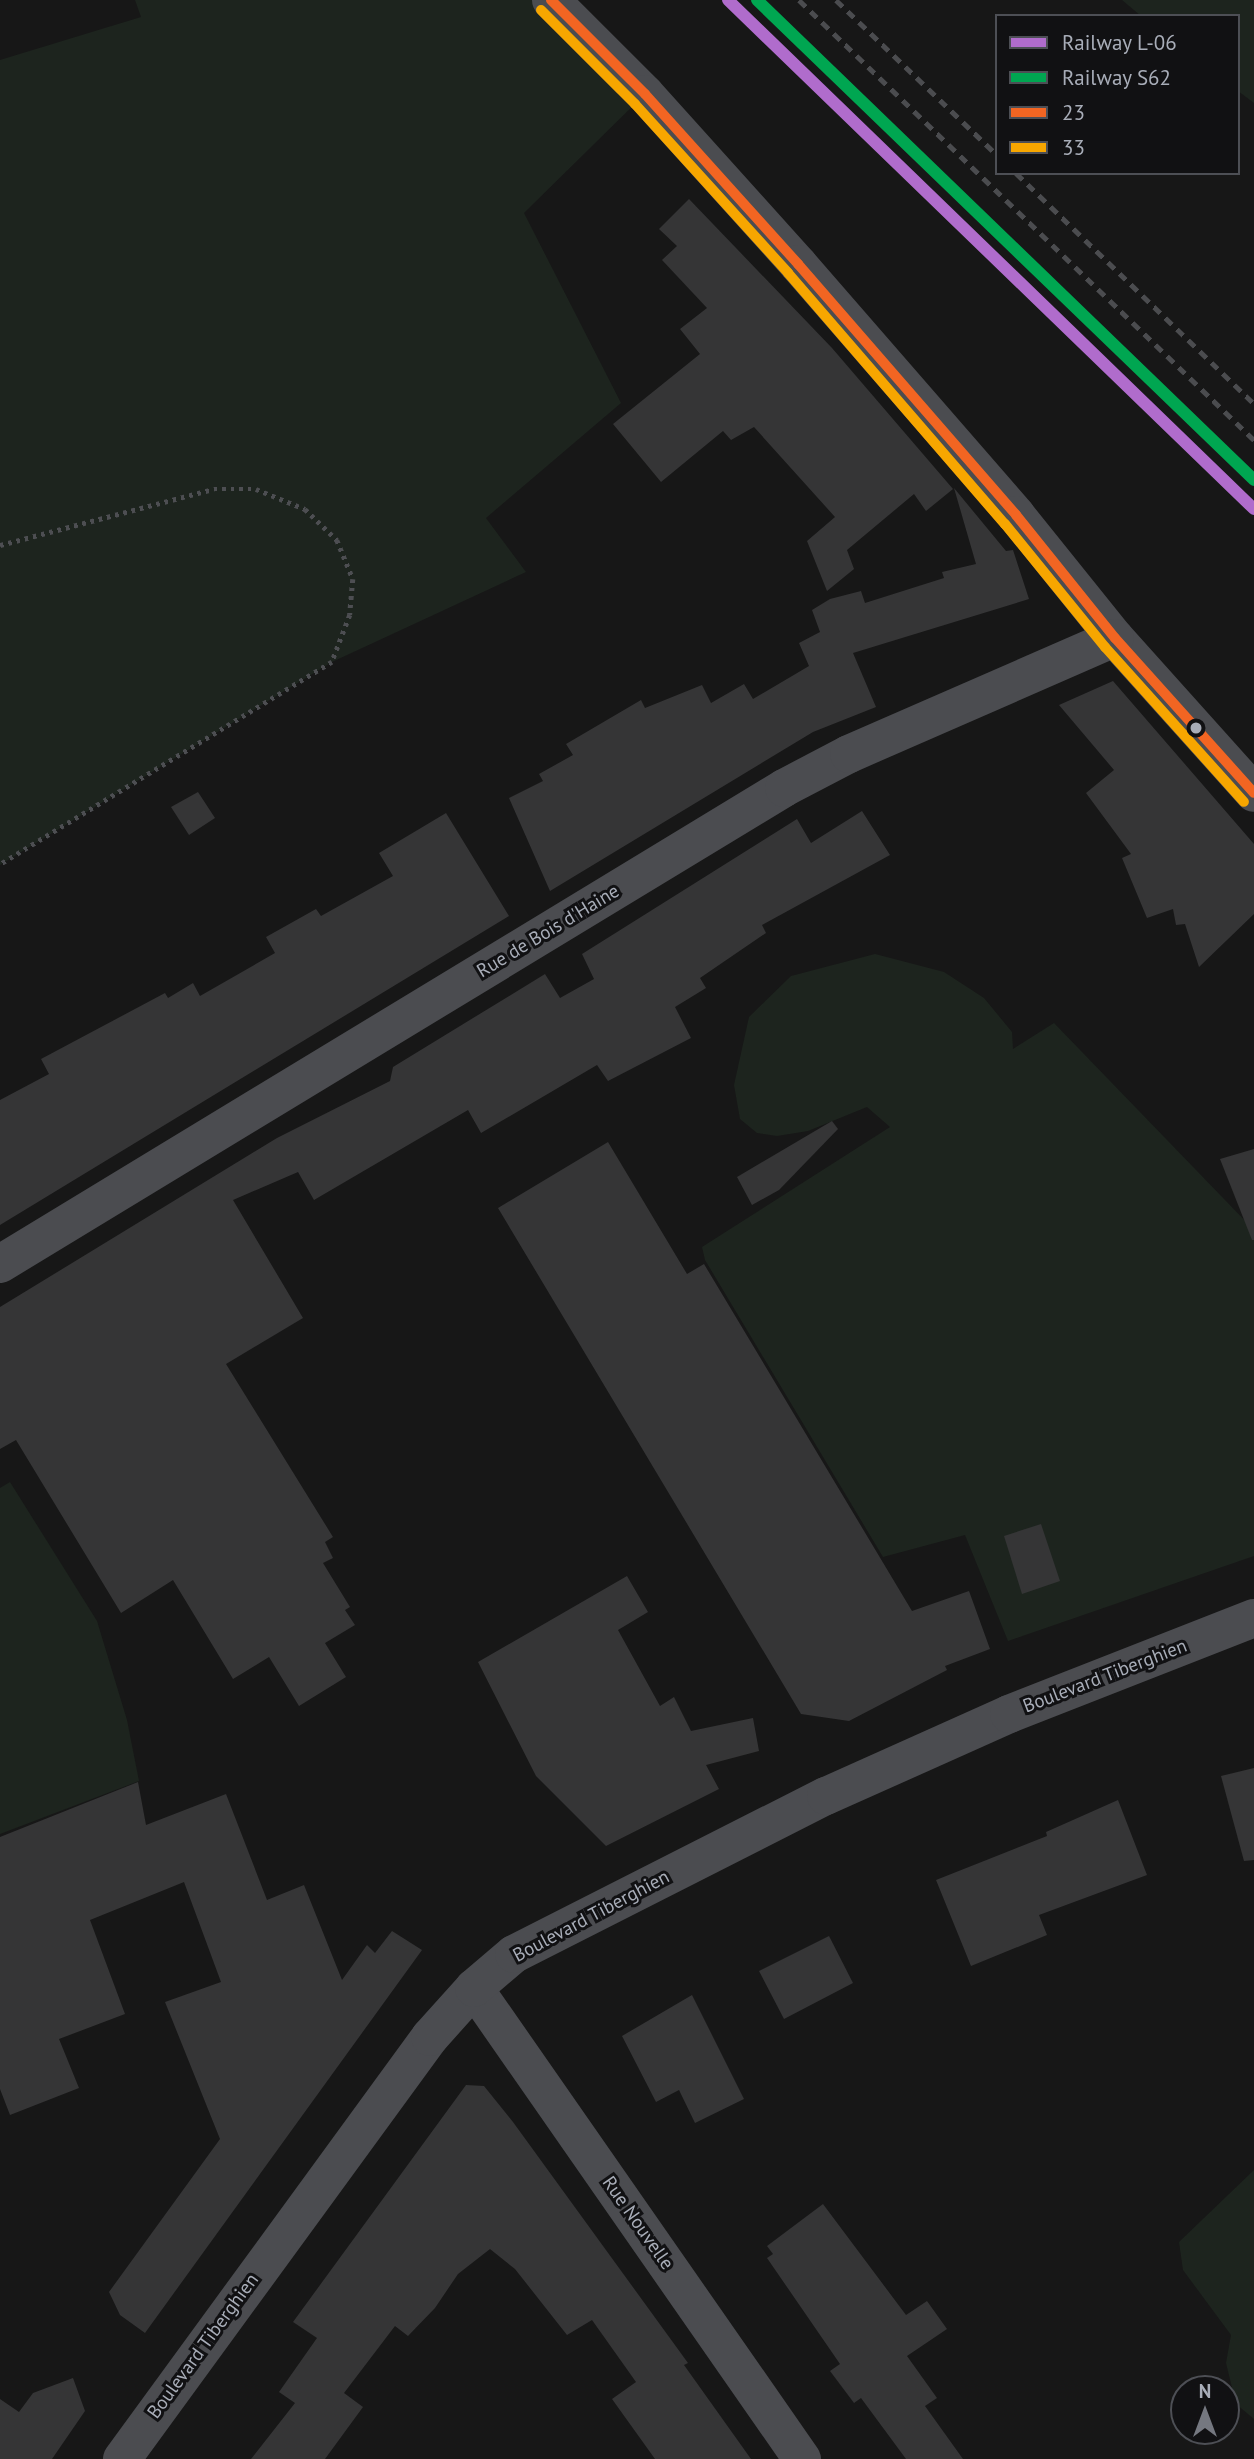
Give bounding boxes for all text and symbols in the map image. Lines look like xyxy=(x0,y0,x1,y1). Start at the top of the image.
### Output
legend xyxy=(995,14,1240,175)
text: Railway L-06 xyxy=(1062,29,1177,56)
text: Railway S62 xyxy=(1062,64,1171,91)
text: 23 xyxy=(1062,99,1085,126)
text: 33 xyxy=(1062,134,1085,161)
unlabelled marker xyxy=(1189,721,1203,735)
street label: Rue de Bois d'Haine xyxy=(473,879,623,983)
street label: Boulevard Tiberghien xyxy=(1020,1634,1190,1718)
street label: Boulevard Tiberghien xyxy=(509,1865,673,1967)
street label: Rue Nouvelle xyxy=(598,2172,678,2274)
street label: Boulevard Tiberghien xyxy=(143,2269,263,2423)
north arrow xyxy=(1170,2375,1240,2445)
text: N xyxy=(1199,2379,1211,2403)

